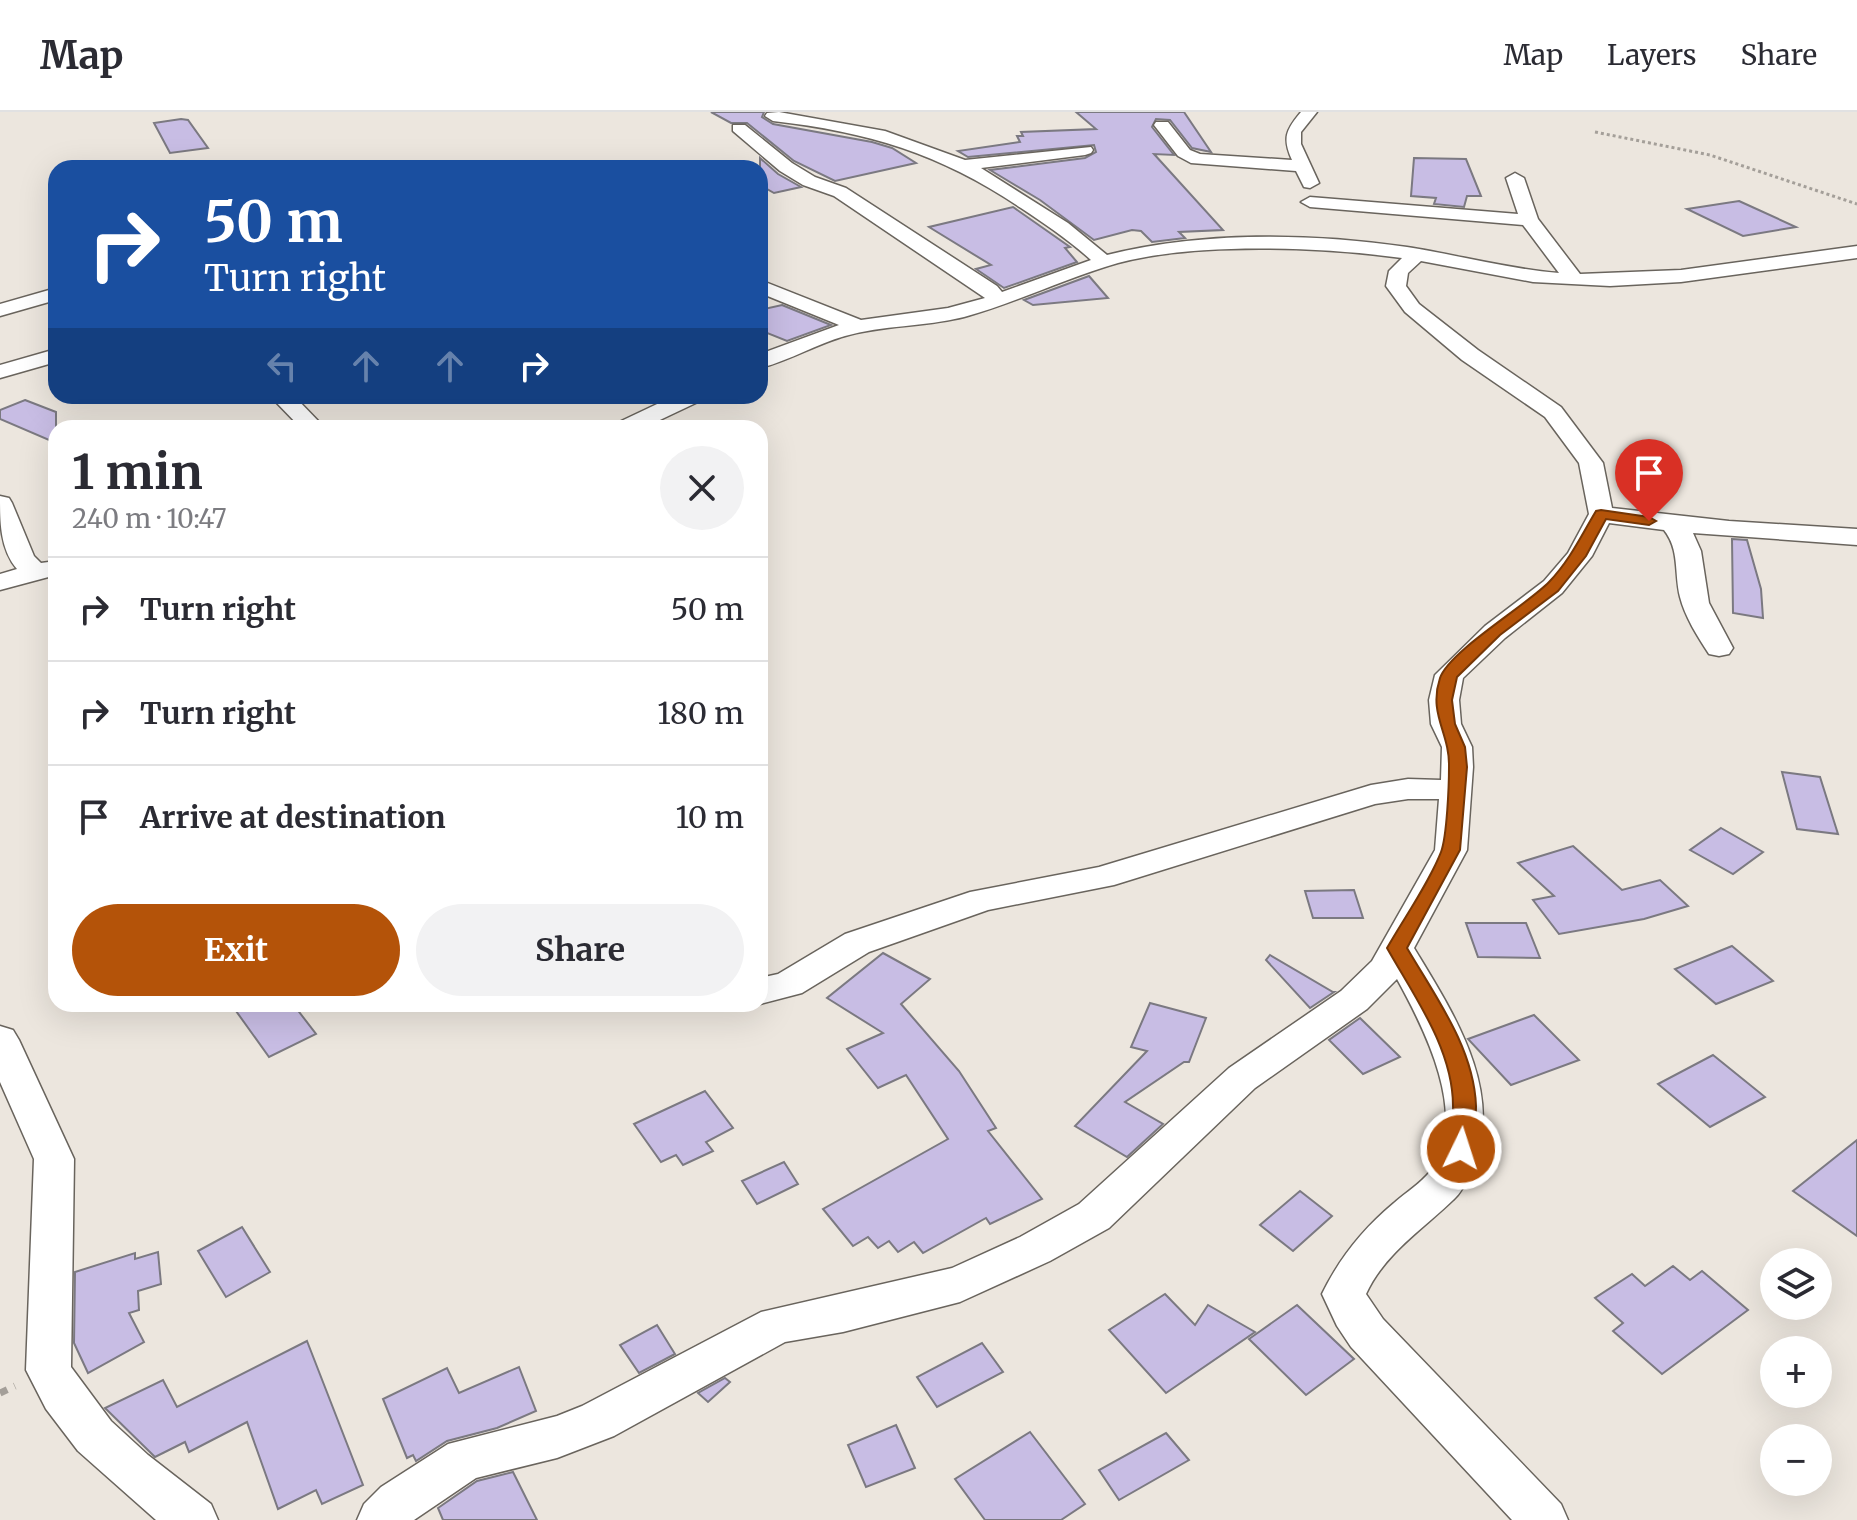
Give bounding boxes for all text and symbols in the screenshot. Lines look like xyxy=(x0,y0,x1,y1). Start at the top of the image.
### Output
text: Map xyxy=(40,32,124,79)
text: Map xyxy=(1503,37,1563,73)
text: Layers xyxy=(1607,37,1696,73)
text: Share xyxy=(1740,37,1817,73)
text: 50 m xyxy=(204,187,343,257)
icon: right xyxy=(72,192,176,296)
text: Turn right xyxy=(204,256,386,301)
icon: left xyxy=(260,344,304,388)
icon: ahead xyxy=(344,344,388,388)
icon: ahead xyxy=(428,344,472,388)
icon: right xyxy=(512,344,556,388)
pin xyxy=(1615,439,1683,521)
text: 1 min xyxy=(72,442,203,502)
button: close xyxy=(660,446,744,530)
icon: arrive xyxy=(1627,451,1671,495)
text: 240 m · 10:47 xyxy=(72,502,227,535)
icon: right xyxy=(72,587,116,631)
text: Turn right xyxy=(140,590,296,628)
text: 50 m xyxy=(671,590,744,628)
icon: right xyxy=(72,691,116,735)
text: Turn right xyxy=(140,694,296,732)
text: 180 m xyxy=(657,694,744,732)
icon: arrive xyxy=(72,795,116,839)
text: Arrive at destination xyxy=(140,798,446,836)
text: 10 m xyxy=(676,798,744,836)
button: Exit xyxy=(72,904,400,996)
button: Share xyxy=(416,904,744,996)
position arrow xyxy=(1419,1107,1503,1191)
map controls xyxy=(1760,1248,1832,1496)
button: layers xyxy=(1760,1248,1832,1320)
button: + xyxy=(1760,1336,1832,1408)
button: − xyxy=(1760,1424,1832,1496)

